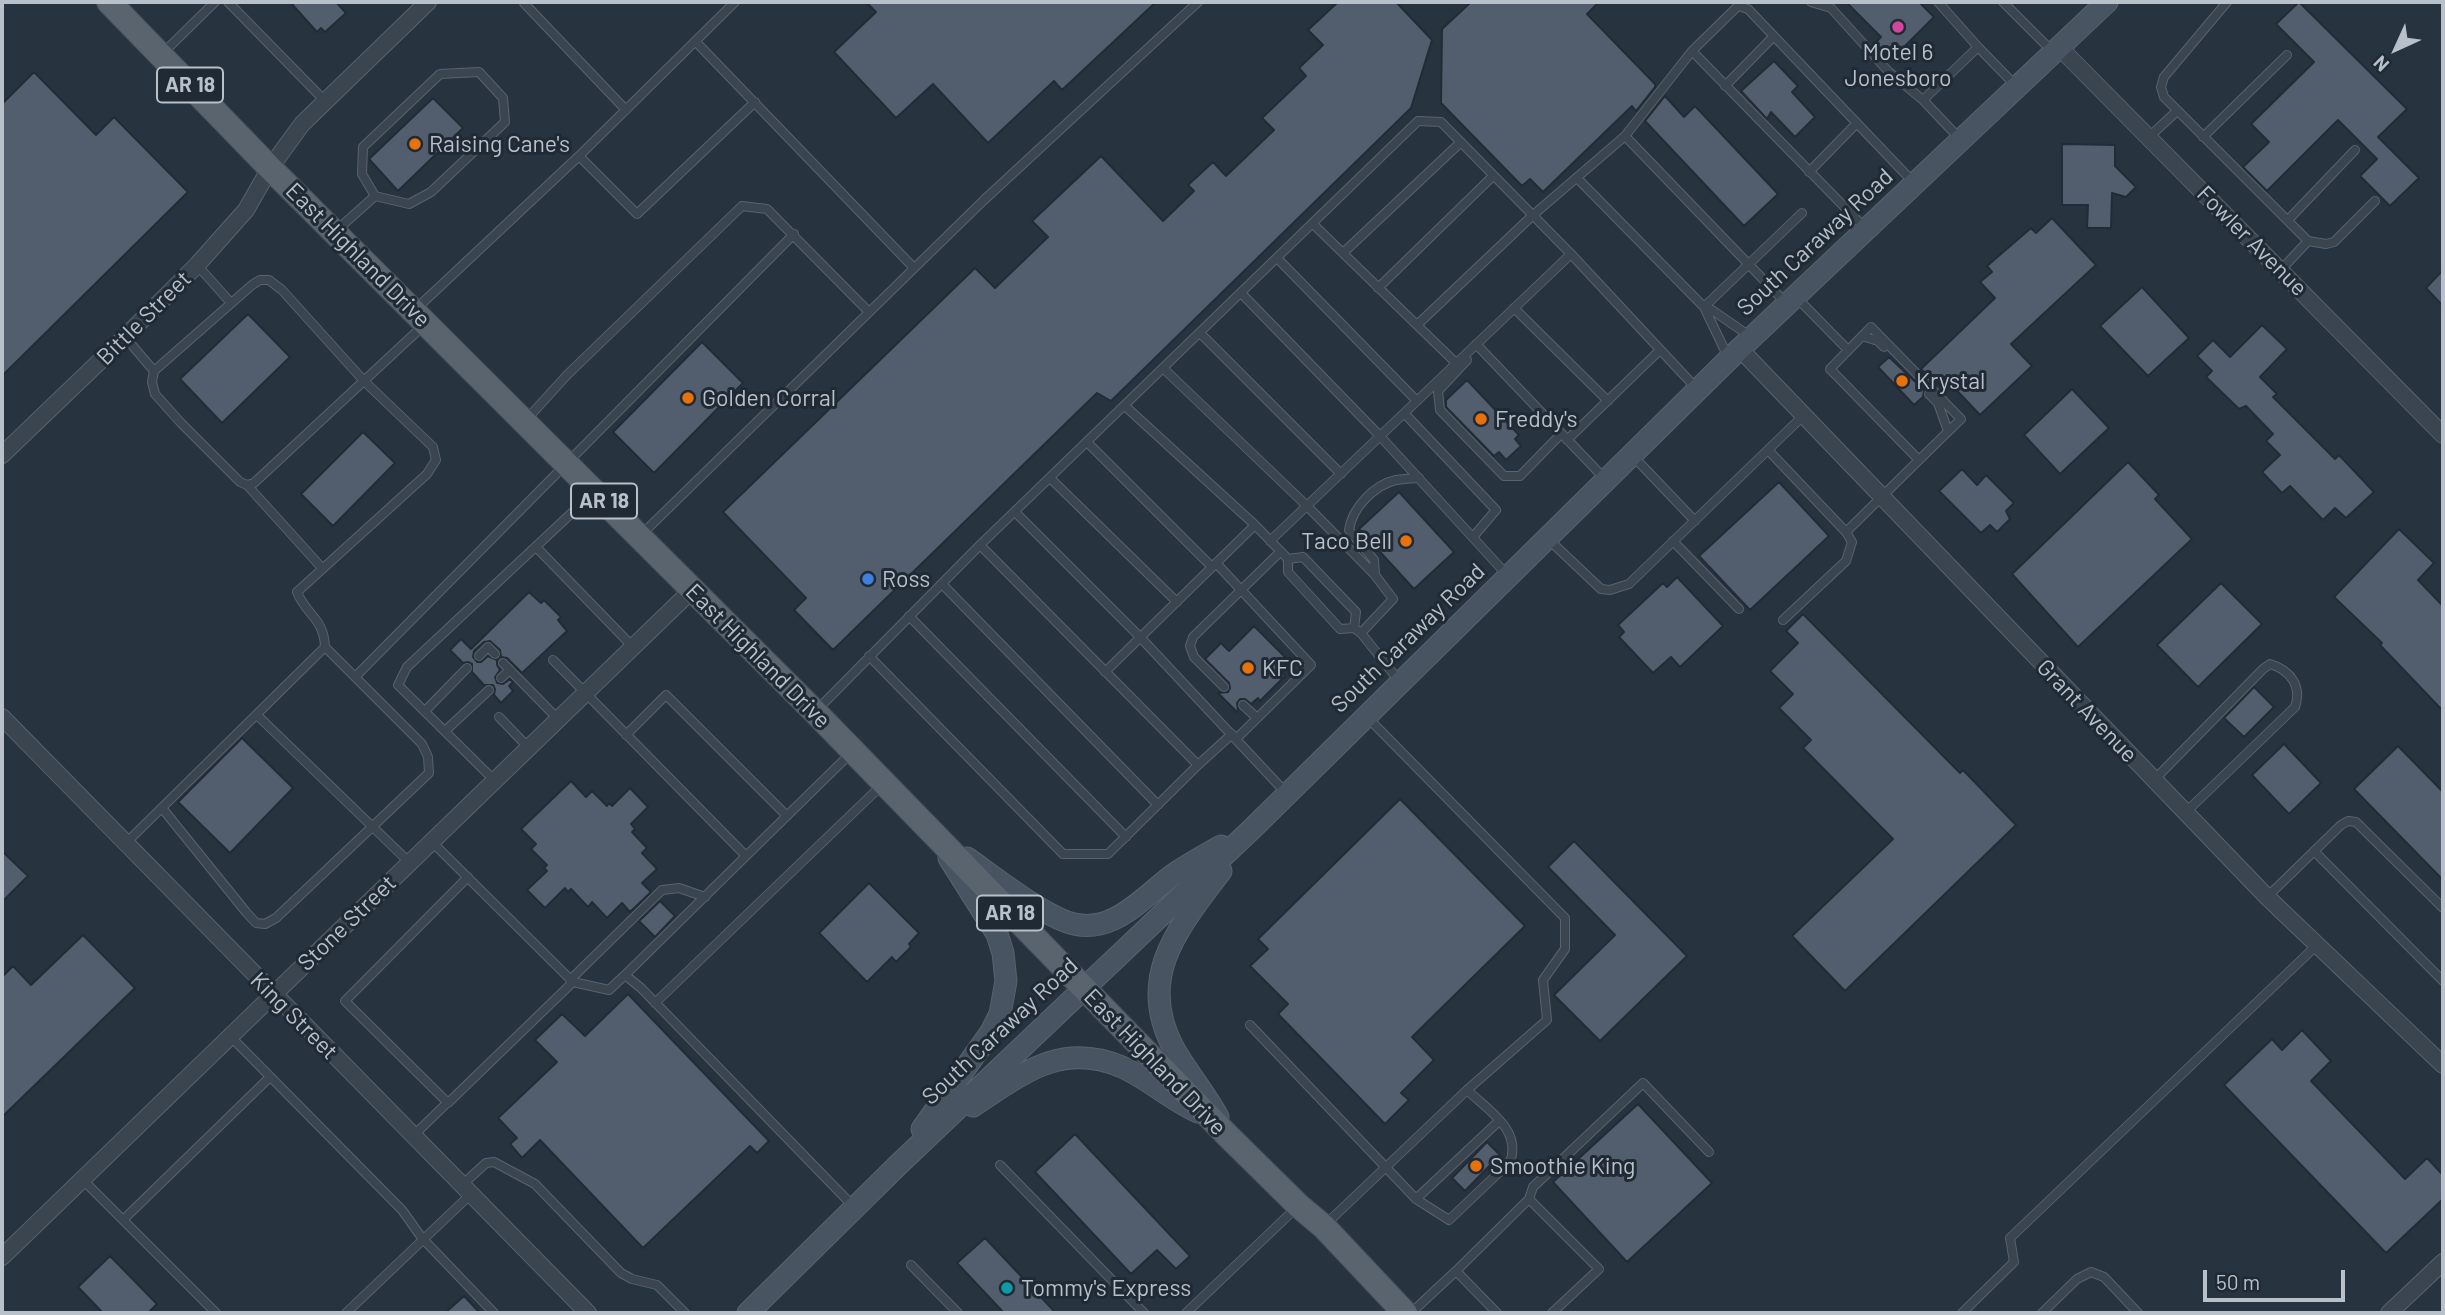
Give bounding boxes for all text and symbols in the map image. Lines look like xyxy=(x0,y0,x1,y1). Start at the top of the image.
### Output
north arrow xyxy=(2361,14,2431,84)
marker: Motel 6 Jonesboro xyxy=(1890,19,1906,35)
place label: Motel 6 Jonesboro xyxy=(1845,38,1951,92)
text: N xyxy=(2368,52,2393,77)
road number: AR 18 xyxy=(157,68,223,102)
place label: Raising Cane's xyxy=(429,130,570,158)
marker: Raising Cane's xyxy=(407,136,423,152)
street label: South Caraway Road xyxy=(1731,163,1899,321)
street label: East Highland Drive xyxy=(280,177,436,333)
street label: Fowler Avenue xyxy=(2191,180,2313,302)
street label: Bittle Street xyxy=(91,265,197,371)
place label: Krystal xyxy=(1916,367,1985,395)
marker: Krystal xyxy=(1894,373,1910,389)
place label: Golden Corral xyxy=(702,384,836,412)
marker: Golden Corral xyxy=(680,390,696,406)
place label: Freddy's xyxy=(1495,405,1578,433)
marker: Freddy's xyxy=(1473,411,1489,427)
road number: AR 18 xyxy=(571,484,637,518)
place label: Taco Bell xyxy=(1301,527,1392,555)
marker: Taco Bell xyxy=(1398,533,1414,549)
street label: South Caraway Road xyxy=(1325,558,1491,718)
place label: Ross xyxy=(882,565,930,593)
marker: Ross xyxy=(860,571,876,587)
street label: East Highland Drive xyxy=(680,578,836,734)
place label: KFC xyxy=(1262,654,1303,682)
street label: Grant Avenue xyxy=(2031,654,2143,768)
marker: KFC xyxy=(1240,660,1256,676)
street label: Stone Street xyxy=(292,869,402,977)
road number: AR 18 xyxy=(977,895,1043,930)
street label: South Caraway Road xyxy=(916,952,1084,1110)
street label: King Street xyxy=(245,967,343,1065)
street label: East Highland Drive xyxy=(1078,983,1232,1141)
place label: Smoothie King xyxy=(1490,1152,1635,1180)
marker: Smoothie King xyxy=(1468,1158,1484,1174)
scale bar xyxy=(2207,1256,2349,1300)
text: 50 m xyxy=(2216,1269,2260,1294)
place label: Tommy's Express xyxy=(1021,1274,1191,1302)
marker: Tommy's Express xyxy=(999,1280,1015,1296)

